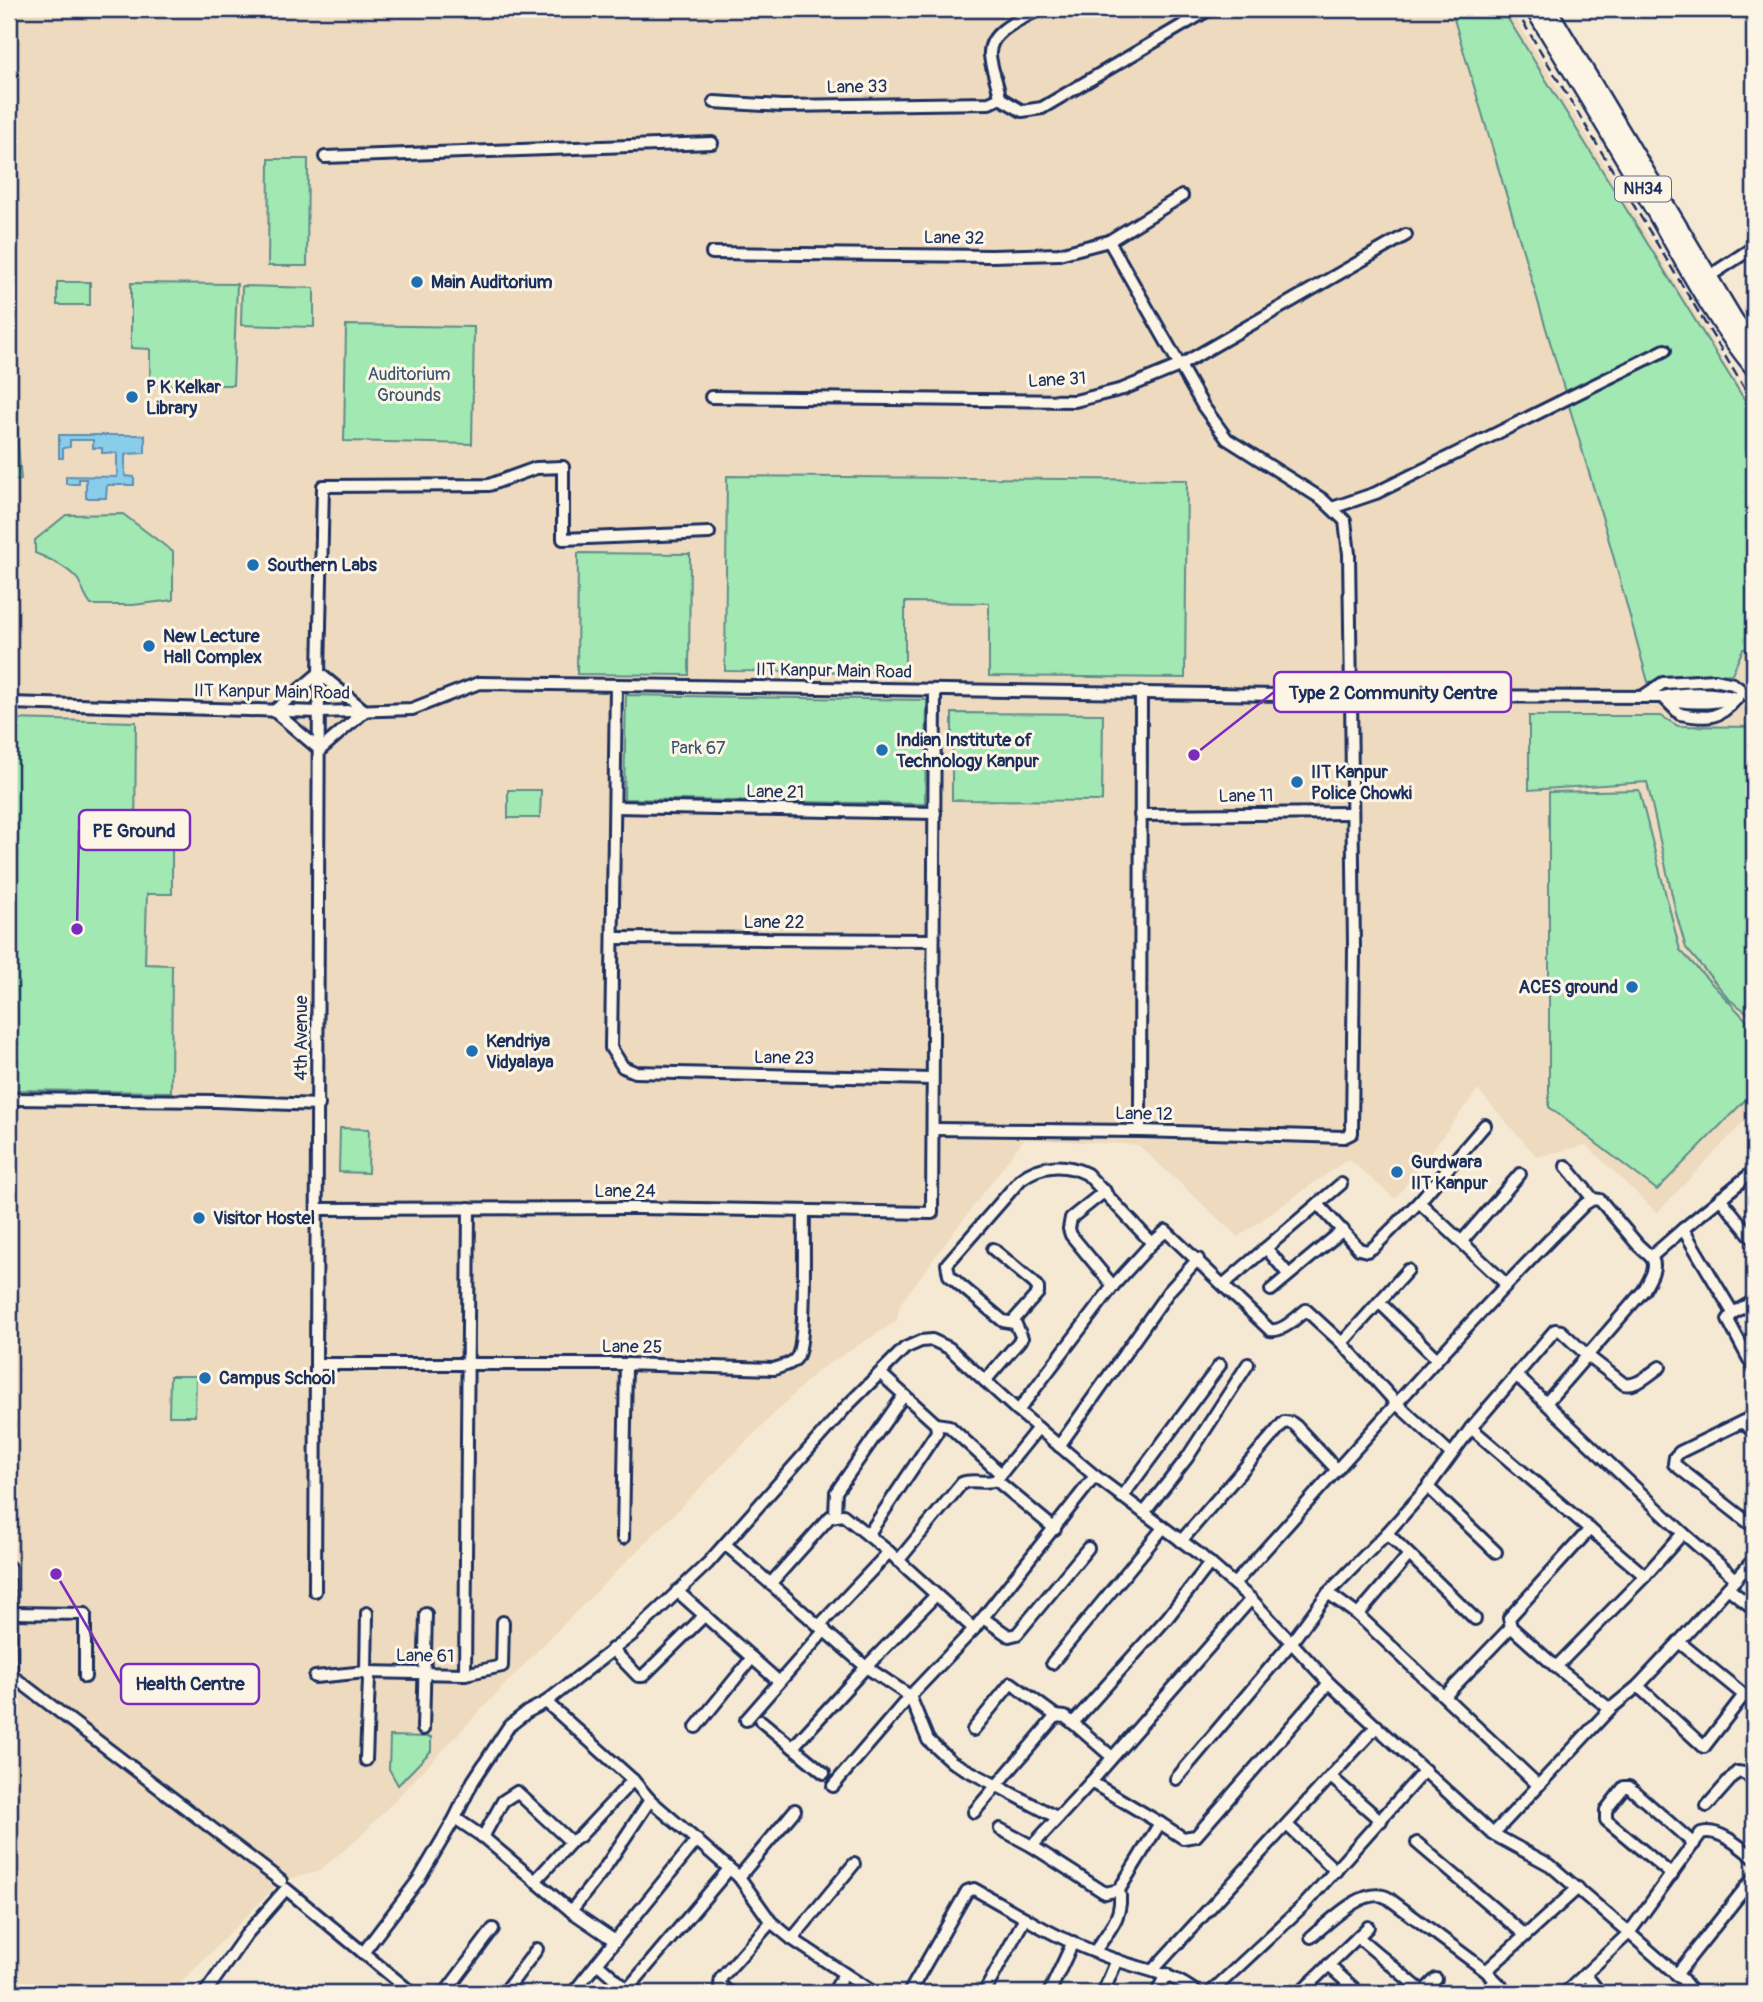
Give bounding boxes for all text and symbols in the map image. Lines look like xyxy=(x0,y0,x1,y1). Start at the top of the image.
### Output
street label: Lane 33 xyxy=(826,75,888,99)
road number: NH34 xyxy=(1615,176,1671,202)
street label: Lane 32 xyxy=(923,226,985,250)
place label: Main Auditorium xyxy=(431,271,553,294)
marker: Main Auditorium xyxy=(409,274,425,290)
park label: Auditorium Grounds xyxy=(367,363,451,407)
street label: Lane 31 xyxy=(1027,367,1087,393)
place label: P K Kelkar Library xyxy=(146,376,221,420)
marker: P K Kelkar Library xyxy=(124,389,140,405)
place label: Southern Labs xyxy=(267,554,378,577)
marker: Southern Labs xyxy=(245,557,261,573)
place label: New Lecture Hall Complex xyxy=(163,625,262,669)
marker: New Lecture Hall Complex xyxy=(141,638,157,654)
street label: IIT Kanpur Main Road xyxy=(756,658,912,684)
callout: Type 2 Community Centre xyxy=(1274,672,1511,712)
street label: IIT Kanpur Main Road xyxy=(194,679,350,705)
text: Type 2 Community Centre xyxy=(1288,681,1498,705)
place label: Indian Institute of Technology Kanpur xyxy=(895,729,1040,773)
park label: Park 67 xyxy=(670,737,726,760)
marker: Indian Institute of Technology Kanpur xyxy=(874,742,890,758)
place label: IIT Kanpur Police Chowki xyxy=(1311,761,1412,805)
marker: IIT Kanpur Police Chowki xyxy=(1289,774,1305,790)
street label: Lane 21 xyxy=(746,780,804,804)
street label: Lane 11 xyxy=(1218,784,1274,808)
callout: PE Ground xyxy=(79,810,190,850)
text: PE Ground xyxy=(92,819,176,843)
street label: Lane 22 xyxy=(743,911,805,934)
place label: ACES ground xyxy=(1519,976,1618,999)
marker: ACES ground xyxy=(1624,979,1640,995)
street label: 4th Avenue xyxy=(290,995,313,1081)
place label: Kendriya Vidyalaya xyxy=(486,1030,554,1074)
marker: Kendriya Vidyalaya xyxy=(464,1043,480,1059)
street label: Lane 23 xyxy=(754,1046,814,1070)
street label: Lane 12 xyxy=(1115,1102,1173,1126)
place label: Gurdwara IIT Kanpur xyxy=(1411,1151,1488,1195)
marker: Gurdwara IIT Kanpur xyxy=(1389,1164,1405,1180)
street label: Lane 24 xyxy=(594,1180,656,1203)
place label: Visitor Hostel xyxy=(213,1207,315,1230)
marker: Visitor Hostel xyxy=(191,1210,207,1226)
street label: Lane 25 xyxy=(601,1335,663,1359)
place label: Campus School xyxy=(219,1367,336,1390)
marker: Campus School xyxy=(197,1370,213,1386)
street label: Lane 61 xyxy=(396,1644,454,1668)
callout: Health Centre xyxy=(121,1664,259,1704)
text: Health Centre xyxy=(135,1672,245,1696)

